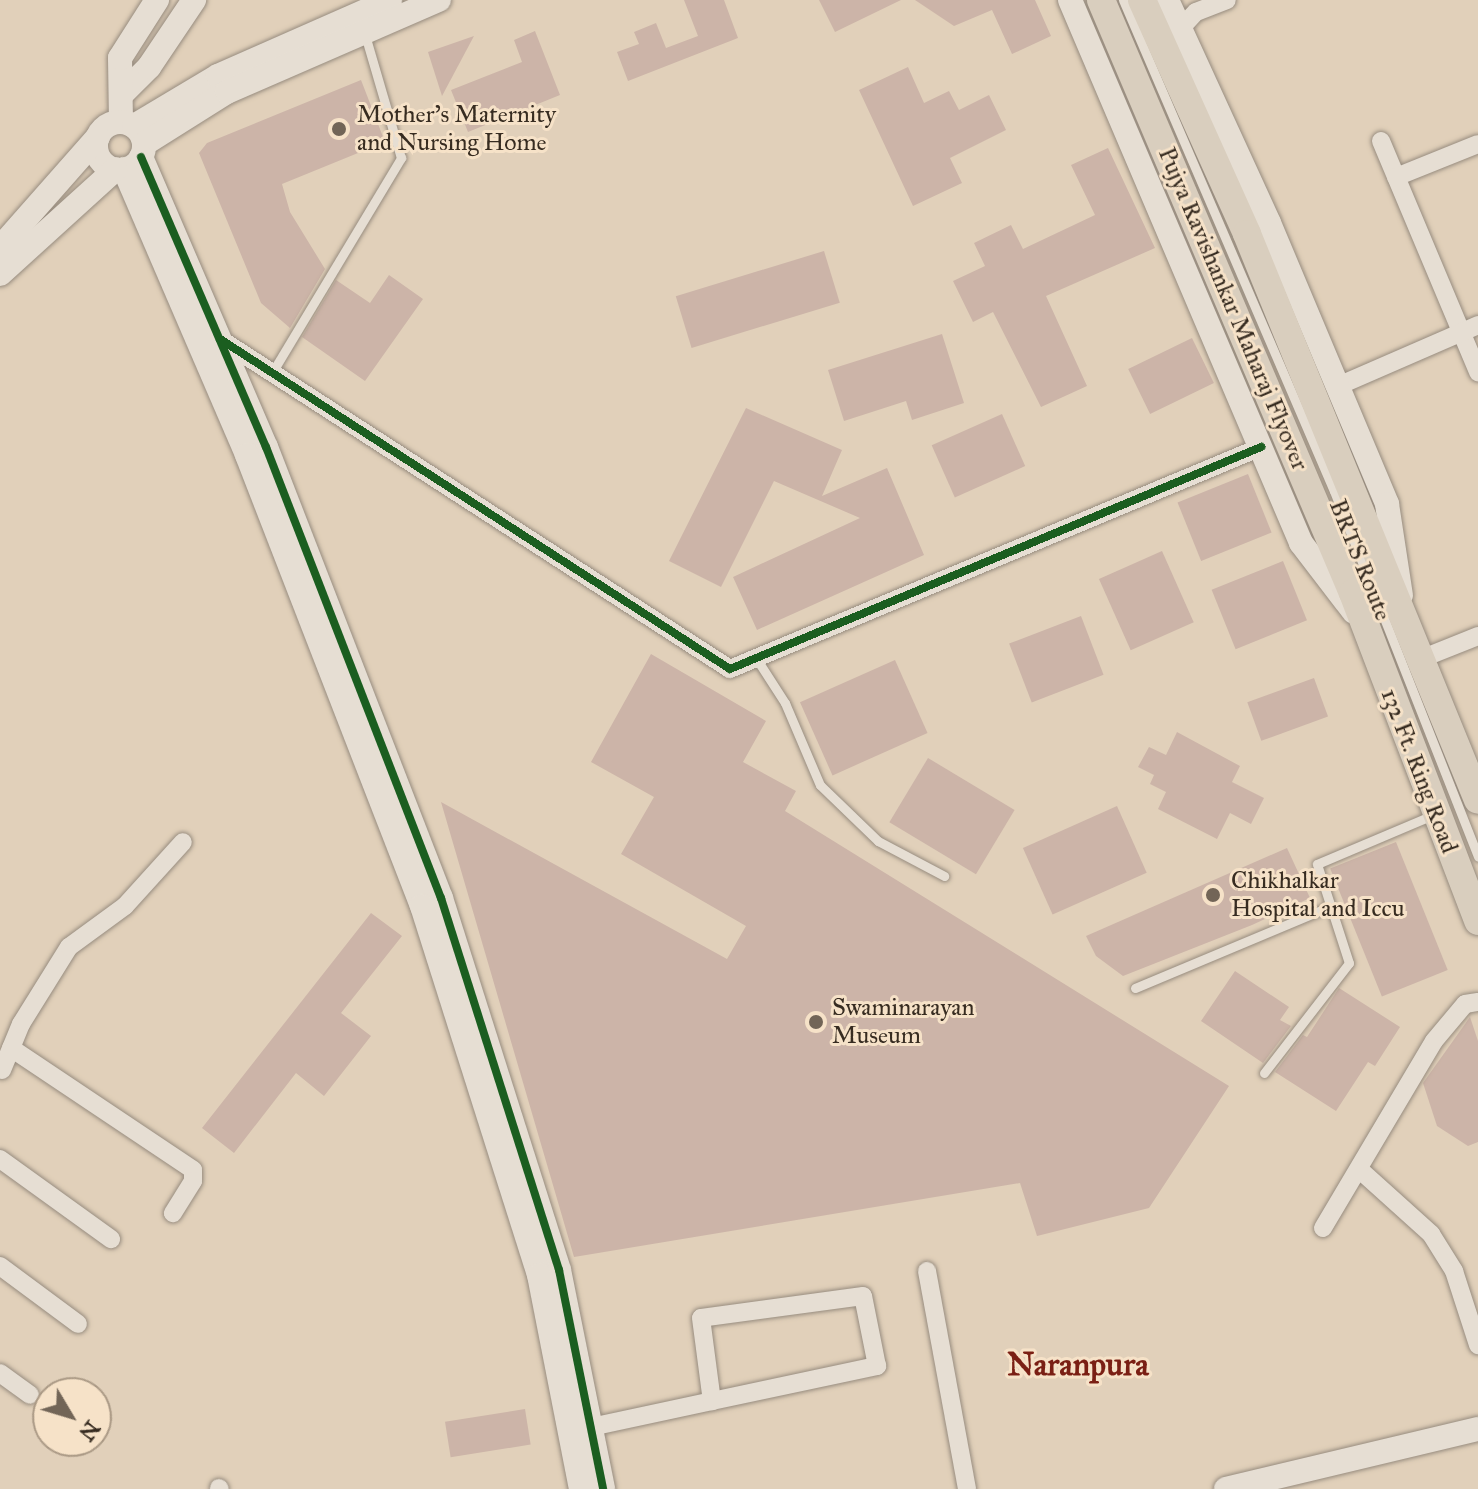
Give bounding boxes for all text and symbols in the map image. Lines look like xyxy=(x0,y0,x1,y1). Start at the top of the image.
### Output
place label: Mother's Maternity and Nursing Home xyxy=(357,101,556,157)
marker: Mother's Maternity and Nursing Home xyxy=(328,118,350,140)
street label: Pujya Ravishankar Maharaj Flyover xyxy=(1152,143,1314,475)
street label: BRTS Route xyxy=(1323,495,1397,625)
street label: 132 Ft. Ring Road xyxy=(1374,685,1464,857)
place label: Chikhalkar Hospital and Iccu xyxy=(1231,867,1404,923)
marker: Chikhalkar Hospital and Iccu xyxy=(1202,884,1224,906)
place label: Swaminarayan Museum xyxy=(832,994,974,1050)
marker: Swaminarayan Museum xyxy=(807,1013,825,1031)
district label: Naranpura xyxy=(1007,1346,1149,1384)
north arrow xyxy=(32,1377,112,1457)
text: N xyxy=(73,1415,106,1447)

